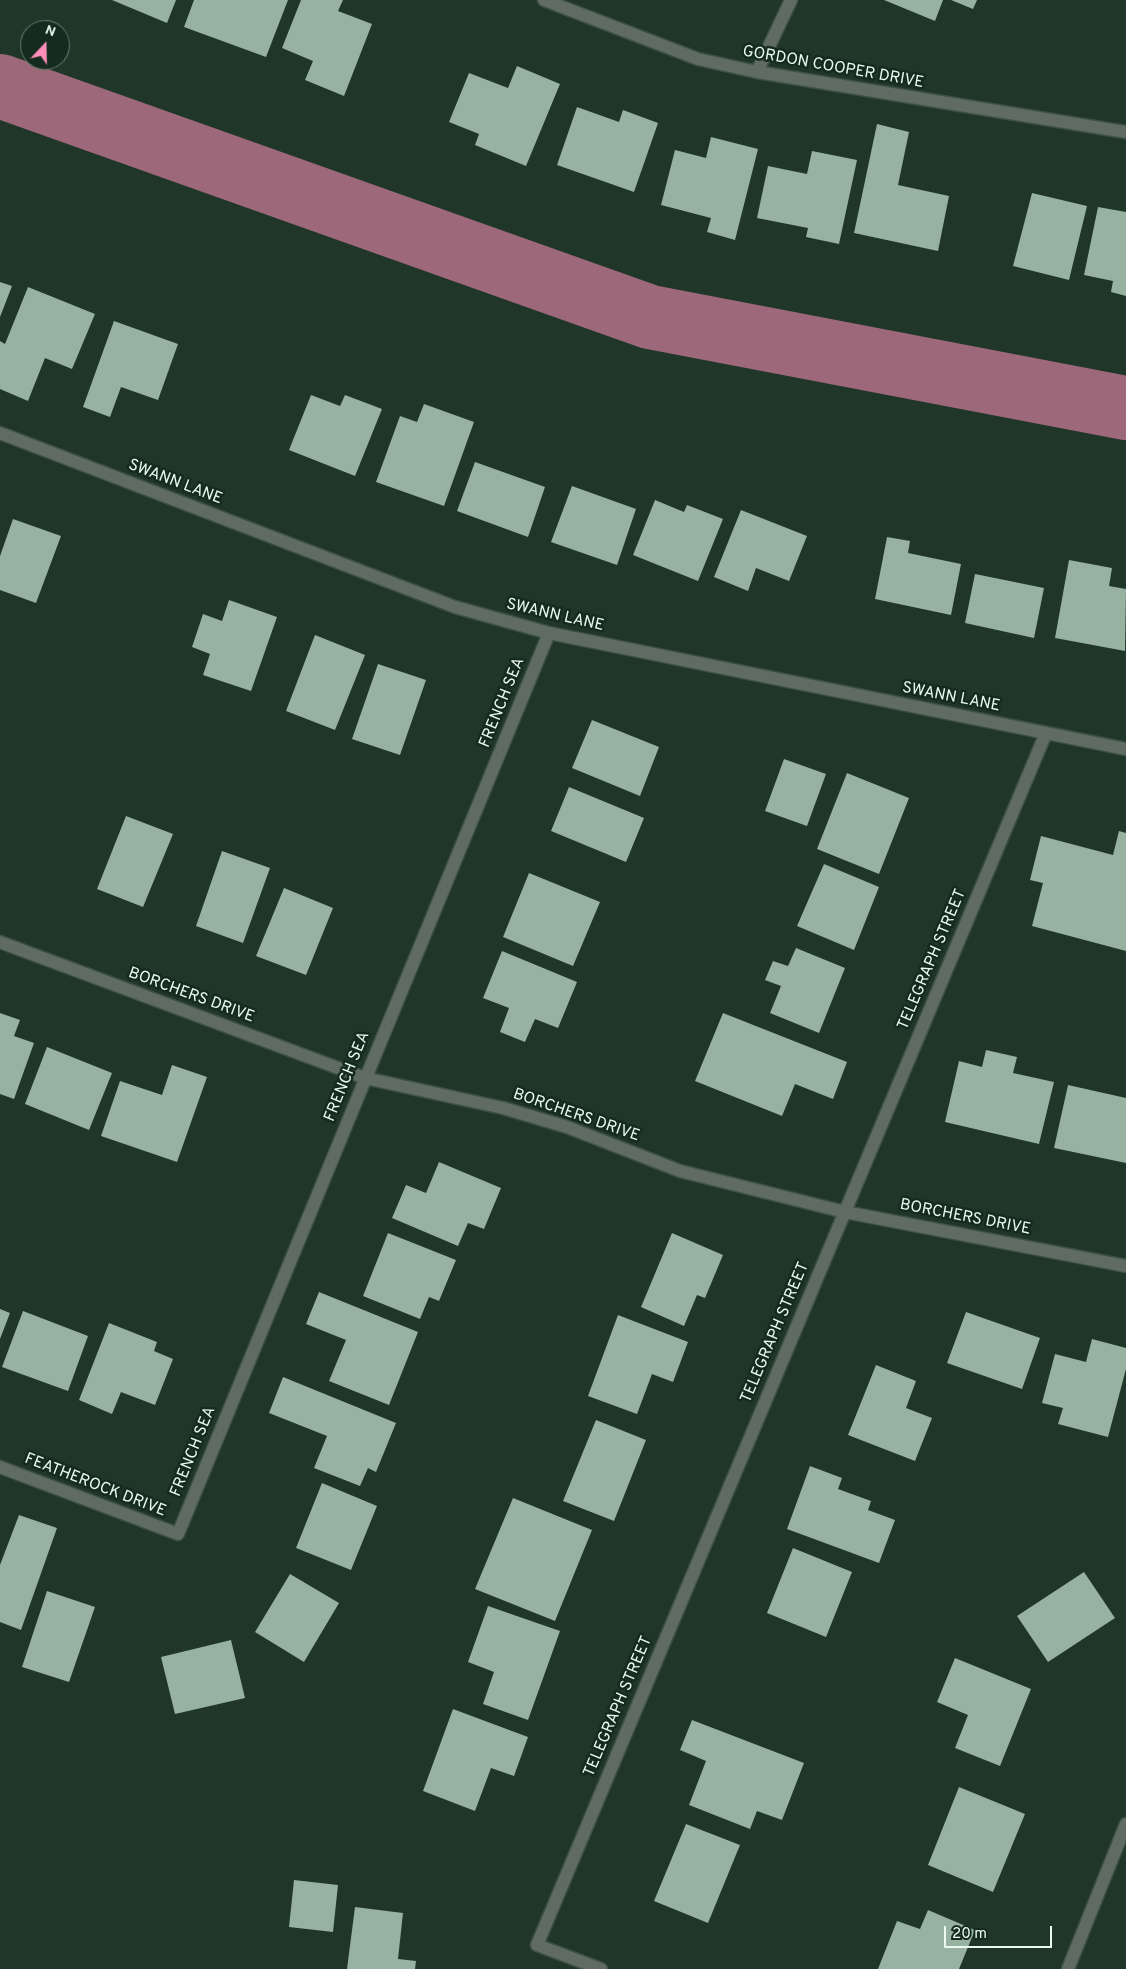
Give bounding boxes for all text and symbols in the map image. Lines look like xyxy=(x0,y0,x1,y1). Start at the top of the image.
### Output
north arrow xyxy=(20,20,70,70)
text: N xyxy=(42,22,58,41)
street label: GORDON COOPER DRIVE xyxy=(741,43,925,93)
street label: SWANN LANE xyxy=(125,456,225,510)
street label: SWANN LANE xyxy=(504,595,606,637)
street label: FRENCH SEA xyxy=(476,655,530,751)
street label: SWANN LANE xyxy=(900,679,1002,717)
street label: TELEGRAPH STREET xyxy=(895,887,971,1033)
street label: BORCHERS DRIVE xyxy=(125,964,257,1028)
street label: FRENCH SEA xyxy=(321,1029,375,1125)
street label: BORCHERS DRIVE xyxy=(510,1085,642,1147)
street label: BORCHERS DRIVE xyxy=(898,1196,1032,1240)
street label: TELEGRAPH STREET xyxy=(738,1260,814,1406)
street label: FRENCH SEA xyxy=(167,1404,221,1500)
street label: FEATHEROCK DRIVE xyxy=(22,1450,168,1522)
street label: TELEGRAPH STREET xyxy=(581,1634,657,1780)
scale bar xyxy=(946,1916,1054,1948)
text: 20 m xyxy=(952,1925,987,1944)

